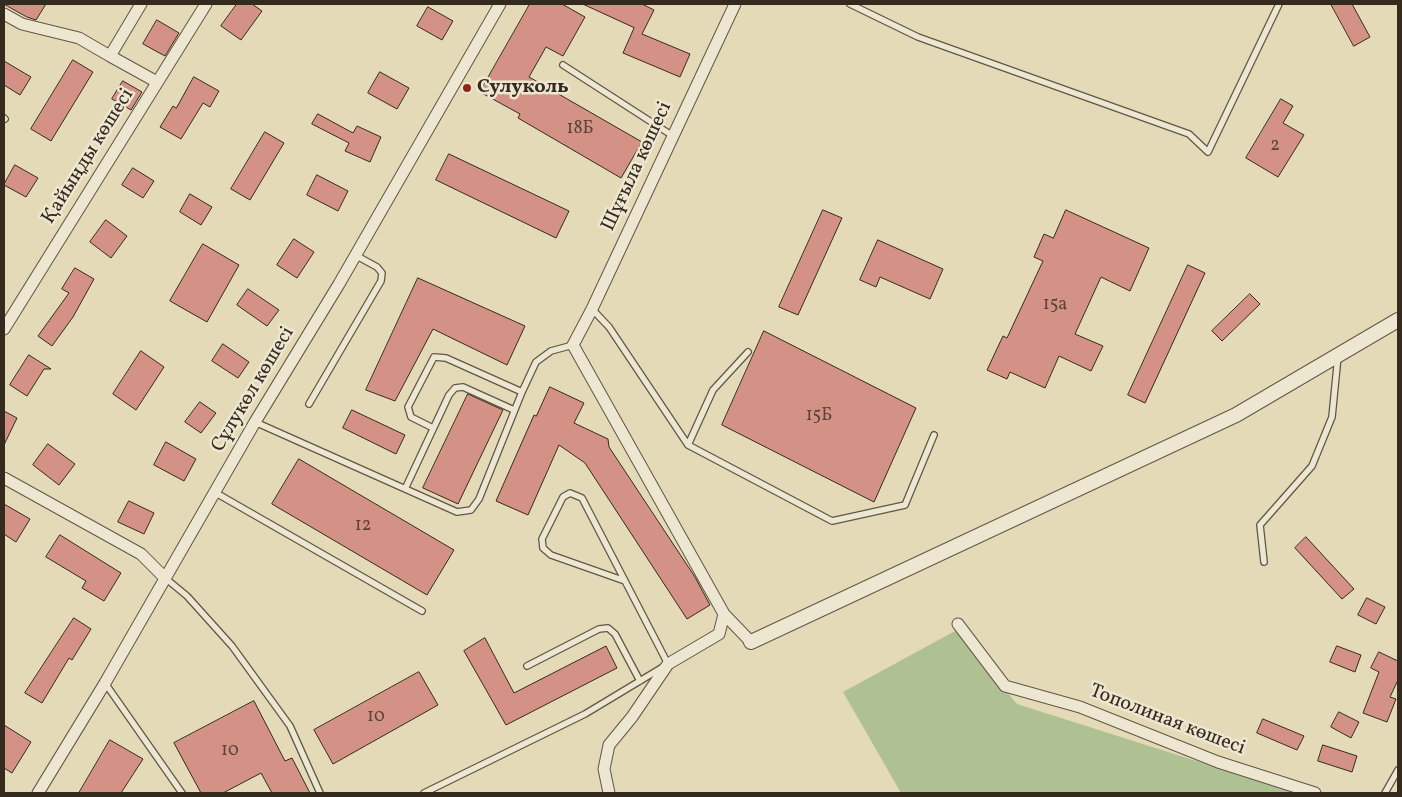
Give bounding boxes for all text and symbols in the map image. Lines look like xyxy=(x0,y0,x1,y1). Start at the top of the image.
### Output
place label: Сулуколь xyxy=(477,76,569,100)
marker: Сулуколь xyxy=(461,82,473,94)
street label: Қайыңды көшесі xyxy=(38,85,140,229)
street label: Шұғыла көшесі xyxy=(598,99,678,235)
house number: 18Б xyxy=(566,119,594,141)
house number: 2 xyxy=(1270,136,1280,158)
house number: 15а xyxy=(1043,295,1067,317)
street label: Сұлукөл көшесі xyxy=(207,323,301,457)
house number: 15Б xyxy=(806,406,832,428)
house number: 12 xyxy=(355,516,371,538)
street label: Тополиная көшесі xyxy=(1086,680,1248,762)
house number: 10 xyxy=(367,707,385,729)
house number: 10 xyxy=(221,741,239,763)

